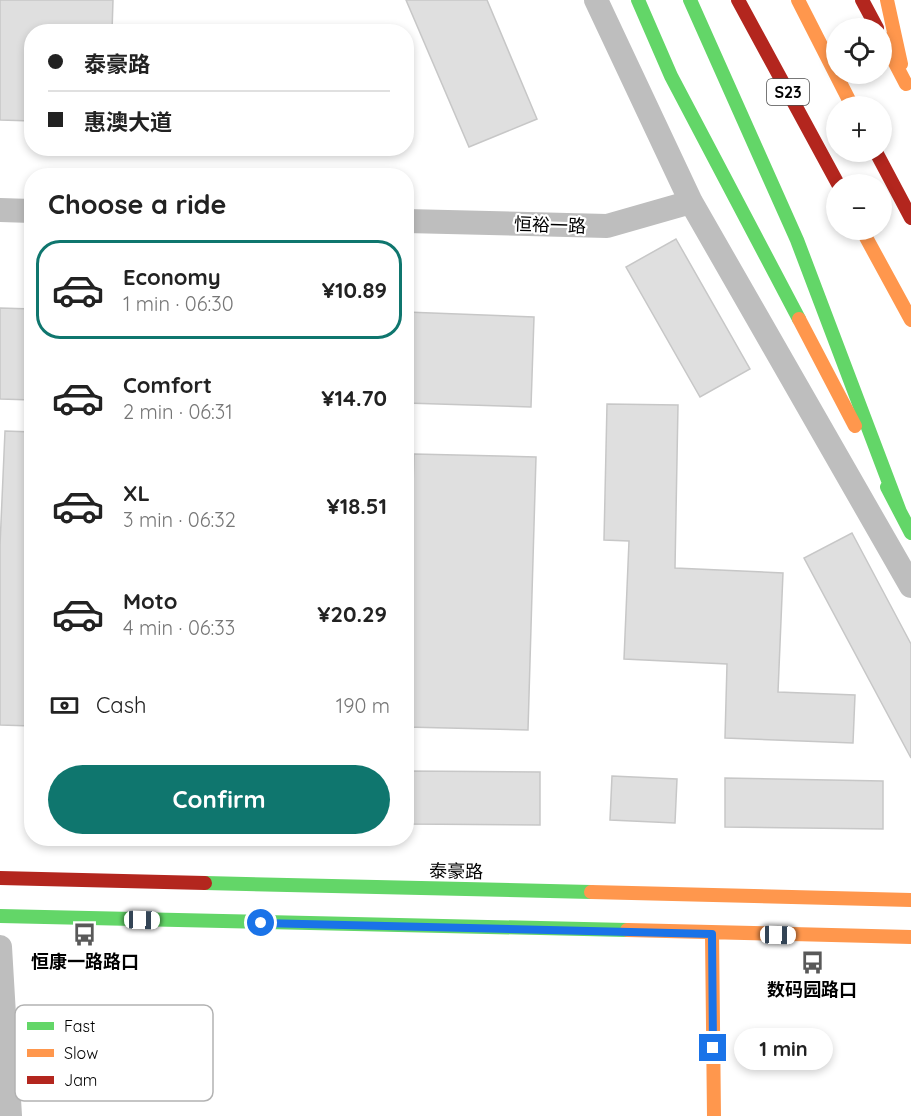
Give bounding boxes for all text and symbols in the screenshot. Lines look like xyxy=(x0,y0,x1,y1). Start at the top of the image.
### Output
map controls xyxy=(826,18,892,240)
button: locate xyxy=(826,18,892,84)
text: 泰豪路 xyxy=(84,50,150,78)
road number: S23 xyxy=(767,79,809,105)
button: + xyxy=(826,96,892,162)
text: 惠澳大道 xyxy=(84,108,172,136)
button: − xyxy=(826,174,892,240)
text: Choose a ride xyxy=(48,187,226,221)
street label: 恒裕一路 xyxy=(514,212,586,238)
icon: car xyxy=(51,263,105,317)
text: Economy xyxy=(123,263,221,291)
text: ¥10.89 xyxy=(322,276,387,304)
text: 1 min · 06:30 xyxy=(123,291,234,316)
icon: car xyxy=(51,371,105,425)
text: Comfort xyxy=(123,371,212,399)
text: ¥14.70 xyxy=(321,384,387,412)
text: 2 min · 06:31 xyxy=(123,399,233,424)
icon: car xyxy=(51,479,105,533)
text: XL xyxy=(123,479,150,507)
text: ¥18.51 xyxy=(327,492,387,520)
text: 3 min · 06:32 xyxy=(123,507,236,532)
icon: car xyxy=(51,587,105,641)
text: Moto xyxy=(123,587,177,615)
text: ¥20.29 xyxy=(317,600,387,628)
text: 4 min · 06:33 xyxy=(123,615,235,640)
icon: cash xyxy=(48,689,81,722)
text: Cash xyxy=(96,691,147,719)
text: 190 m xyxy=(336,693,390,718)
button: Confirm xyxy=(48,765,390,834)
street label: 泰豪路 xyxy=(429,859,483,883)
route start xyxy=(247,909,274,936)
car xyxy=(124,911,160,929)
bus stop icon: 恒康一路路口 xyxy=(72,922,98,948)
car xyxy=(760,926,796,944)
place label: 恒康一路路口 xyxy=(31,950,139,973)
bus stop icon: 数码园路口 xyxy=(799,950,825,976)
place label: 数码园路口 xyxy=(767,978,857,1001)
legend xyxy=(15,1005,213,1101)
text: Fast xyxy=(64,1016,95,1036)
callout: 1 min xyxy=(734,1027,833,1069)
route end xyxy=(699,1034,726,1061)
text: 1 min xyxy=(759,1036,808,1061)
text: Slow xyxy=(64,1043,98,1063)
text: Jam xyxy=(64,1070,97,1090)

